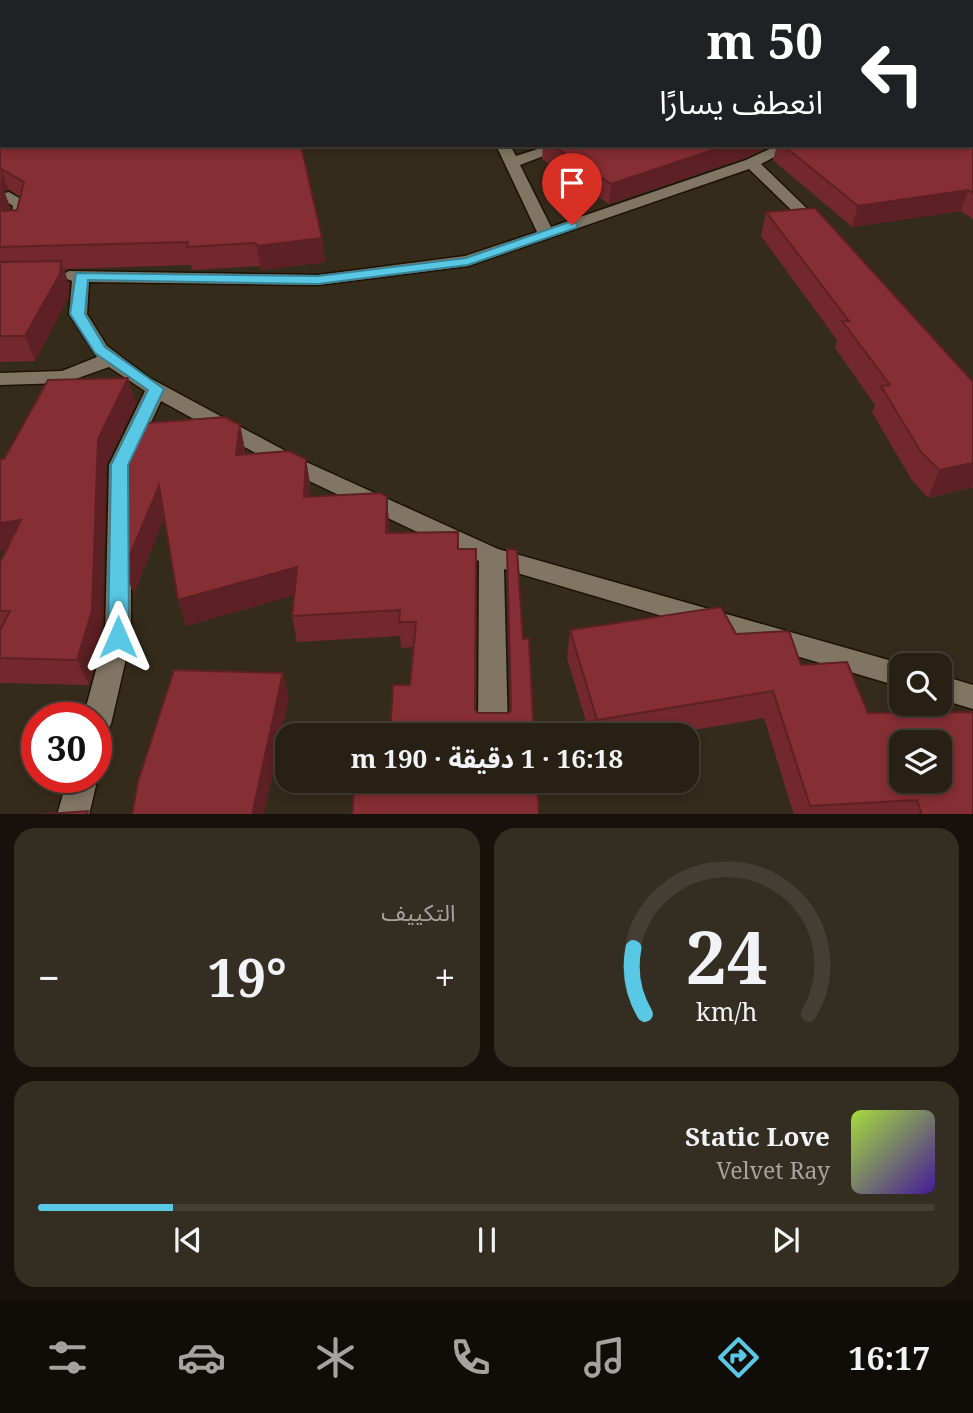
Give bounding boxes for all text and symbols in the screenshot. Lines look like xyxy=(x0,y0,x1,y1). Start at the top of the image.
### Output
text: 50 m xyxy=(707,7,823,73)
icon: left xyxy=(847,28,938,119)
text: انعطف يسارًا xyxy=(659,80,823,123)
pin xyxy=(542,153,602,225)
icon: arrive xyxy=(553,164,591,202)
position arrow xyxy=(81,600,155,674)
map controls xyxy=(889,653,952,793)
button: search xyxy=(889,653,952,716)
speed limit sign: 30 xyxy=(21,702,112,793)
button: layers xyxy=(889,730,952,793)
text: 16:18 · 1 دقيقة · 190 m xyxy=(351,740,623,776)
text: التكييف xyxy=(381,896,456,928)
text: 24 xyxy=(685,906,767,1005)
text: 19° xyxy=(207,941,287,1012)
text: − xyxy=(38,951,60,1003)
text: + xyxy=(434,951,455,1003)
text: km/h xyxy=(696,993,757,1027)
text: Static Love xyxy=(685,1118,830,1154)
text: Velvet Ray xyxy=(716,1154,830,1186)
icon: previous xyxy=(169,1221,207,1259)
icon: pause xyxy=(468,1221,506,1259)
icon: next xyxy=(767,1221,805,1259)
icon: filters xyxy=(43,1333,92,1382)
icon: car xyxy=(177,1333,226,1382)
icon: climate xyxy=(311,1333,360,1382)
icon: phone xyxy=(446,1333,495,1382)
icon: music xyxy=(580,1333,629,1382)
icon: directions xyxy=(714,1333,763,1382)
text: 16:17 xyxy=(848,1336,930,1379)

